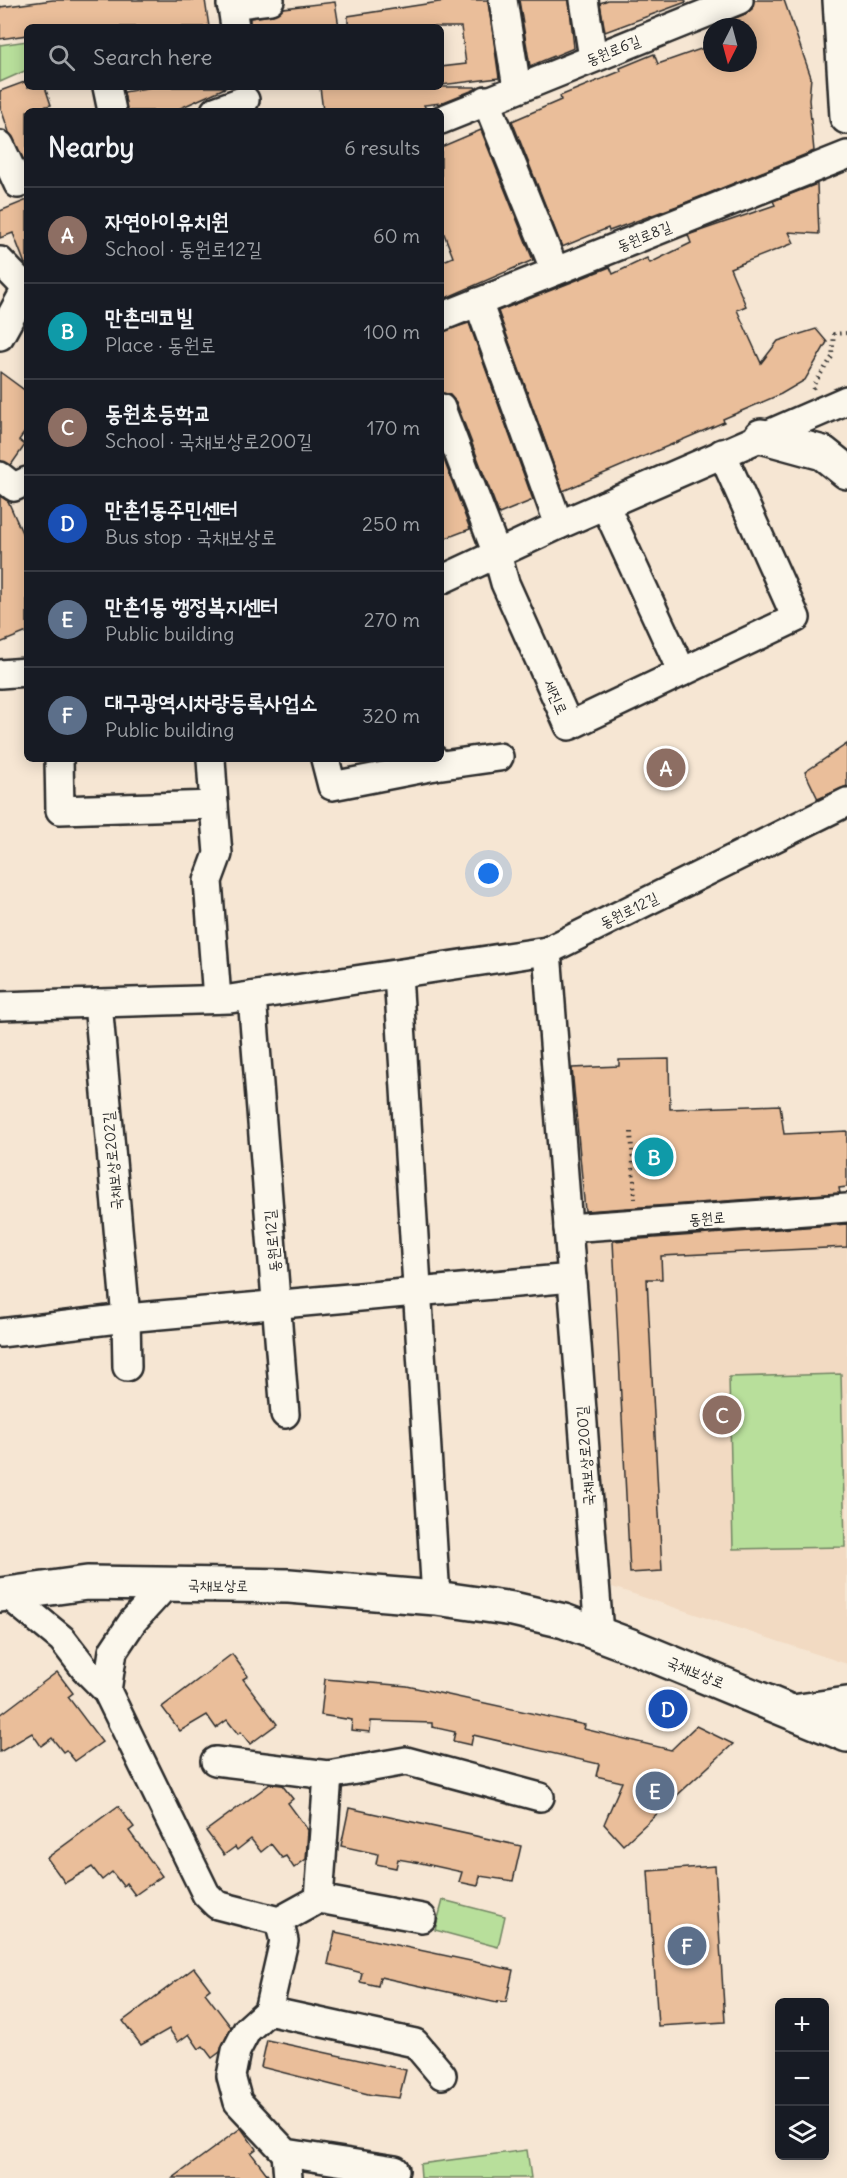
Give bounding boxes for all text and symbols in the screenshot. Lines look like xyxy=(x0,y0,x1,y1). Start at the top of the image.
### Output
north arrow xyxy=(703,18,757,72)
search box xyxy=(24,24,444,90)
street label: 동원로6길 xyxy=(583,31,643,69)
icon: search xyxy=(45,41,78,74)
text: Search here xyxy=(93,43,212,71)
text: Nearby xyxy=(48,131,134,164)
text: 6 results xyxy=(344,135,420,160)
text: 자연아이유치원 xyxy=(105,207,229,235)
street label: 동원로8길 xyxy=(614,217,674,255)
text: A xyxy=(61,223,74,248)
text: 60 m xyxy=(373,223,420,248)
text: School · 동원로12길 xyxy=(105,236,262,261)
text: 만촌데코빌 xyxy=(105,303,194,331)
text: B xyxy=(61,319,74,344)
text: 100 m xyxy=(363,319,420,344)
text: Place · 동원로 xyxy=(105,332,216,357)
text: 동원초등학교 xyxy=(105,399,211,427)
text: C xyxy=(61,415,74,440)
text: 170 m xyxy=(367,415,420,440)
text: School · 국채보상로200길 xyxy=(105,428,313,453)
text: 만촌1동주민센터 xyxy=(105,495,238,523)
text: D xyxy=(60,511,75,536)
text: 250 m xyxy=(362,511,420,536)
text: Bus stop · 국채보상로 xyxy=(105,524,277,549)
text: 만촌1동 행정복지센터 xyxy=(105,592,278,620)
text: E xyxy=(62,607,73,632)
text: 270 m xyxy=(364,607,420,632)
text: Public building xyxy=(105,621,234,646)
street label: 세진로 xyxy=(540,677,572,717)
text: 대구광역시차량등록사업소 xyxy=(105,688,317,716)
text: F xyxy=(62,703,73,728)
text: 320 m xyxy=(362,703,420,728)
text: Public building xyxy=(105,717,234,742)
pin: A xyxy=(646,746,686,790)
your location xyxy=(474,859,503,888)
street label: 동원로12길 xyxy=(597,888,661,932)
street label: 국채보상로202길 xyxy=(98,1111,126,1211)
pin: B xyxy=(634,1134,674,1180)
street label: 동원로 xyxy=(688,1207,726,1229)
street label: 동원로12길 xyxy=(260,1209,284,1273)
pin: C xyxy=(702,1392,742,1438)
street label: 국채보상로200길 xyxy=(572,1405,598,1507)
street label: 국채보상로 xyxy=(188,1575,248,1595)
street label: 국채보상로 xyxy=(664,1652,728,1692)
pin: D xyxy=(648,1686,688,1732)
pin: E xyxy=(636,1768,674,1814)
pin: F xyxy=(668,1924,706,1968)
map controls xyxy=(775,1998,829,2160)
button: + xyxy=(775,1998,829,2052)
button: − xyxy=(775,2052,829,2106)
button: layers xyxy=(775,2106,829,2160)

